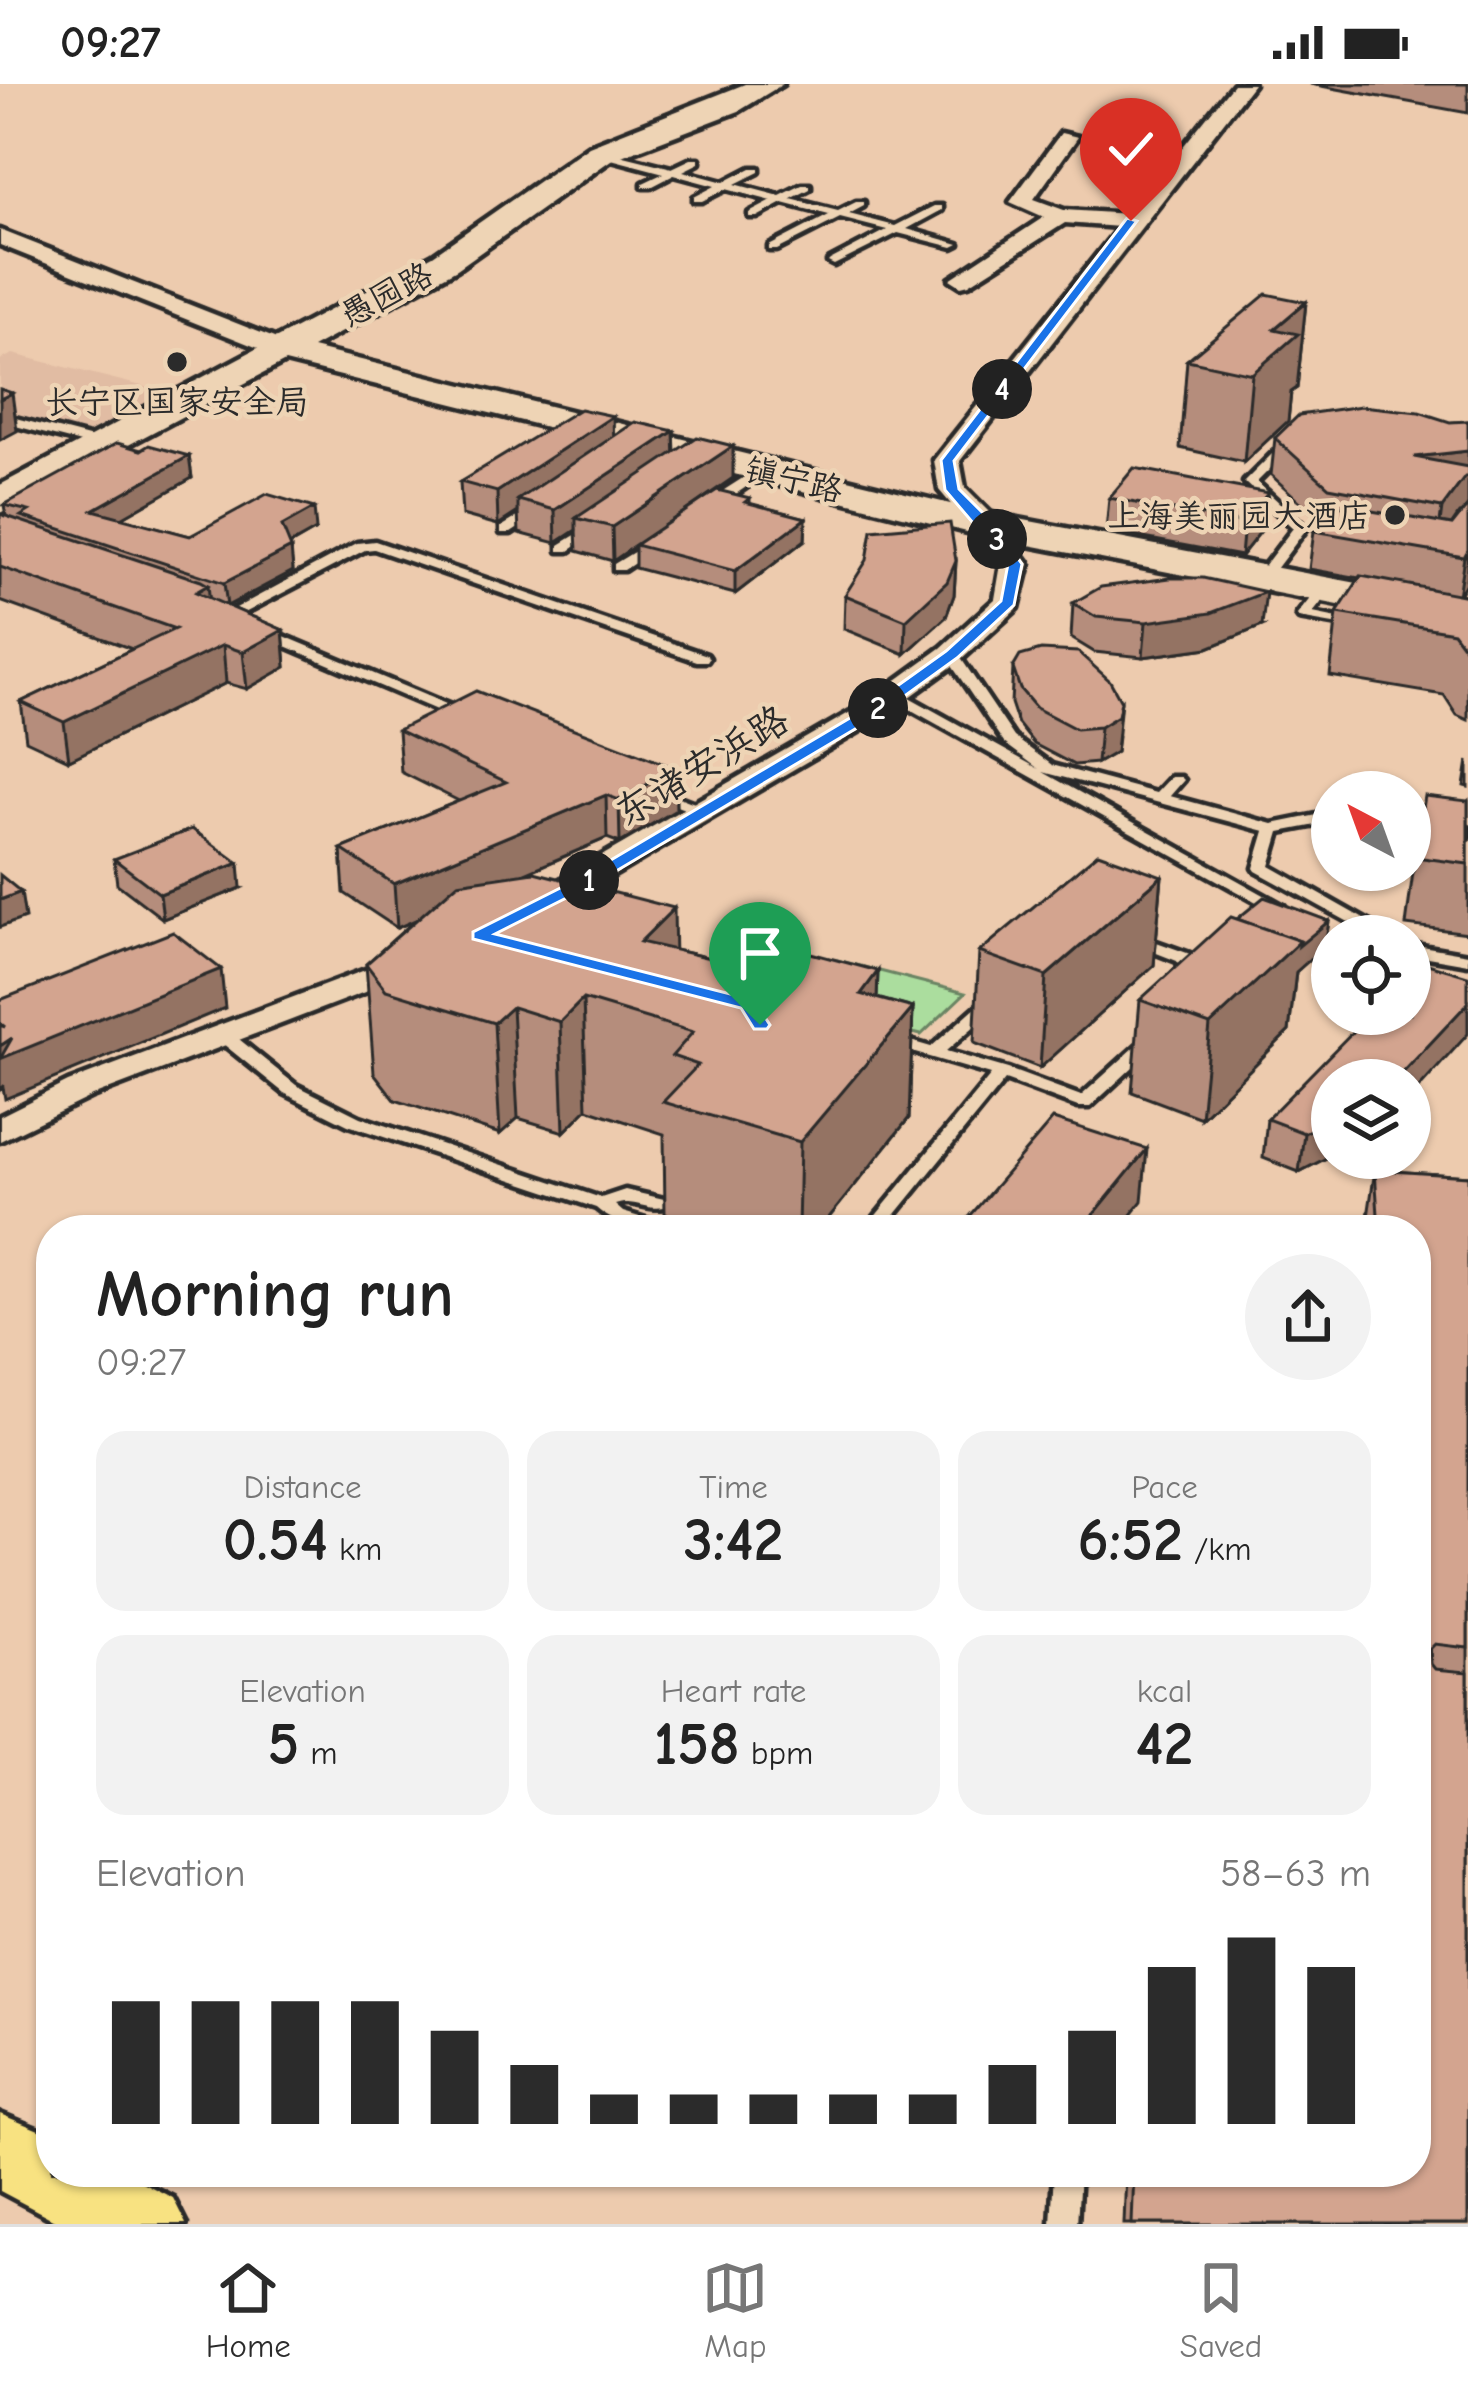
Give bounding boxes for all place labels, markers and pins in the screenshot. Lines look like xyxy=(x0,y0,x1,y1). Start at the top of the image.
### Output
pin xyxy=(1080,98,1182,221)
marker: 长宁区国家安全局 xyxy=(164,349,190,375)
pin: 4 xyxy=(972,359,1032,419)
place label: 长宁区国家安全局 xyxy=(45,383,309,421)
place label: 上海美丽园大酒店 xyxy=(1107,497,1371,535)
marker: 上海美丽园大酒店 xyxy=(1382,502,1408,528)
pin: 3 xyxy=(967,509,1027,569)
pin: 2 xyxy=(848,678,908,738)
pin: 1 xyxy=(559,850,619,910)
pin xyxy=(709,902,811,1025)

